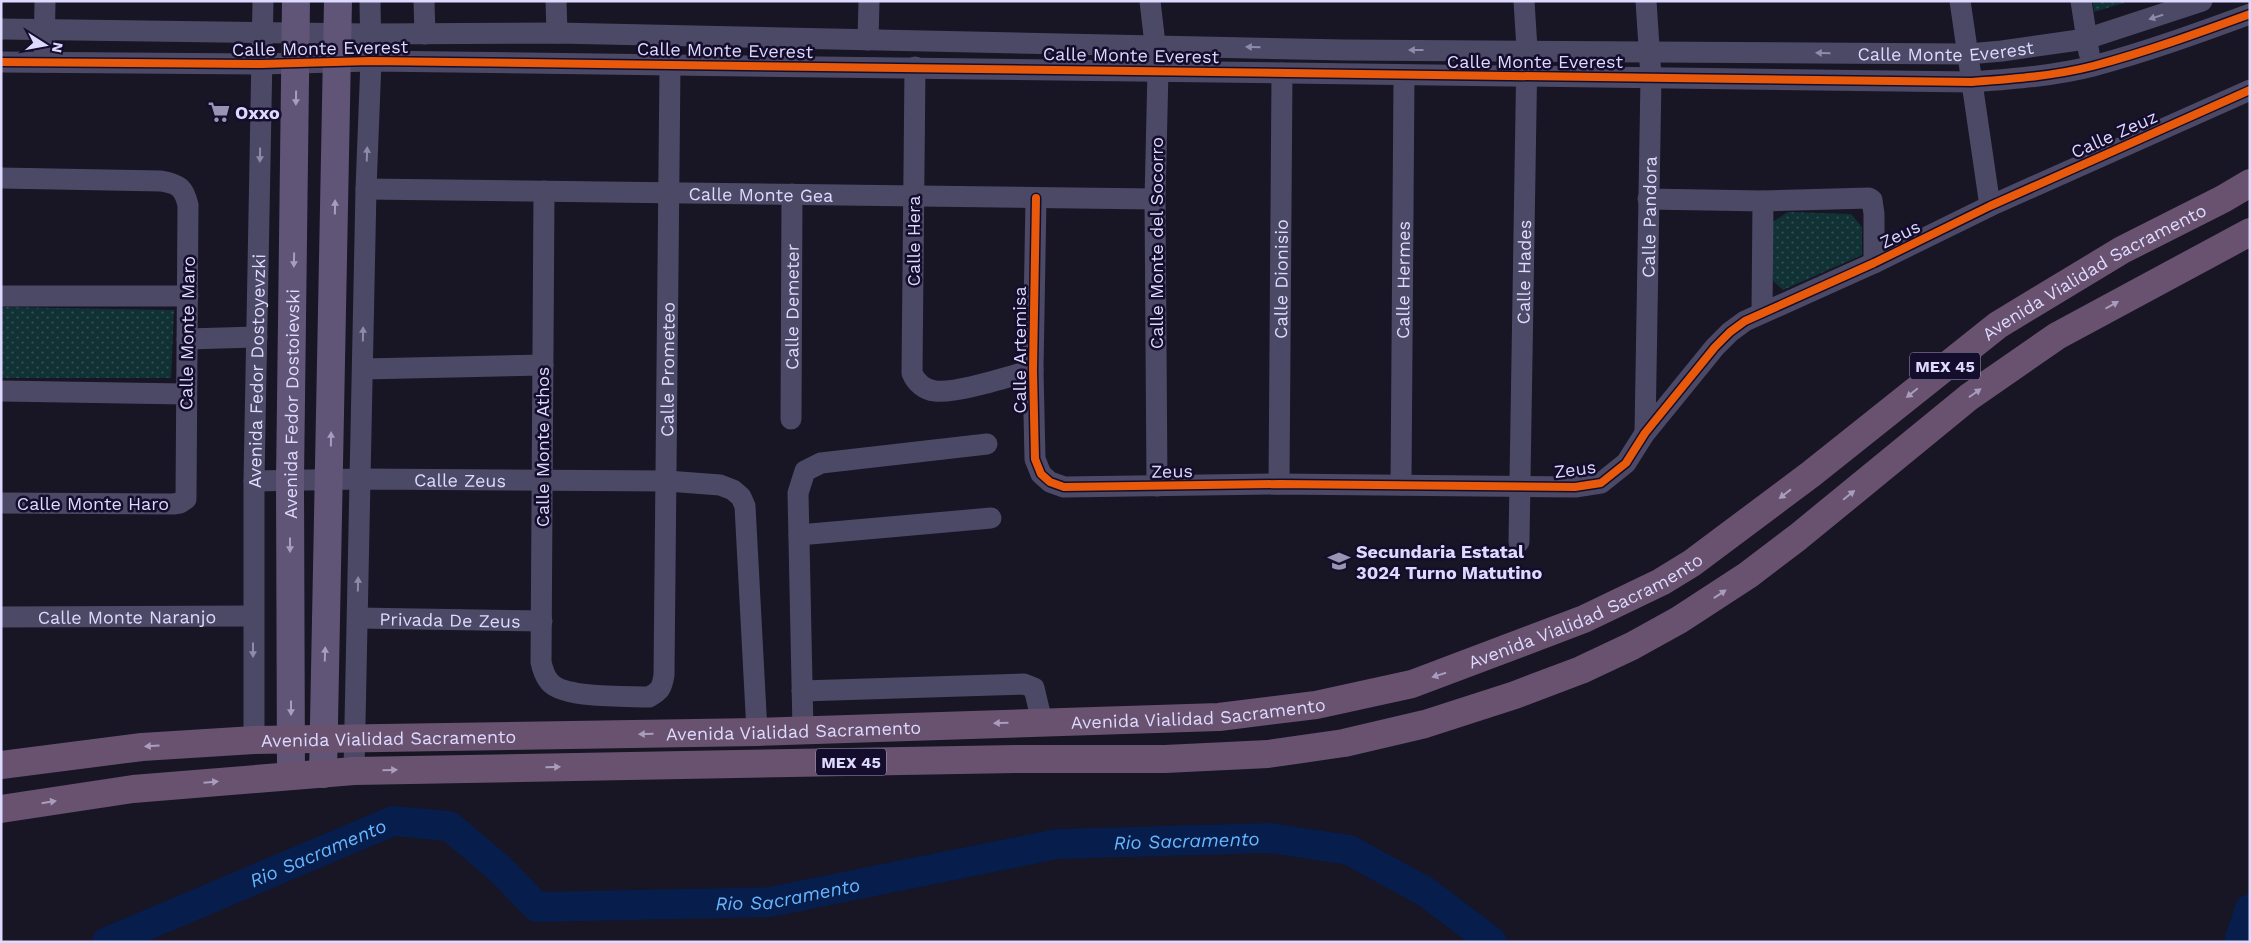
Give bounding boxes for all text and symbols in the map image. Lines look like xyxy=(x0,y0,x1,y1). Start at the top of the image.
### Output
one-way arrow xyxy=(2149,14,2164,21)
north arrow xyxy=(20,20,70,70)
street label: Calle Monte Everest xyxy=(232,36,409,60)
street label: Calle Monte Everest xyxy=(1857,36,2035,65)
street label: Calle Monte Everest xyxy=(637,38,814,62)
text: N xyxy=(49,41,67,54)
street label: Calle Monte Everest xyxy=(1043,43,1220,67)
one-way arrow xyxy=(1245,43,1261,51)
one-way arrow xyxy=(1407,46,1423,54)
one-way arrow xyxy=(1815,48,1831,56)
street label: Calle Monte Everest xyxy=(1447,51,1624,72)
one-way arrow xyxy=(292,90,300,106)
supermarket icon: Oxxo xyxy=(206,99,232,125)
place label: Oxxo xyxy=(235,102,280,123)
street label: Calle Zeuz xyxy=(2068,106,2160,162)
street label: Calle Monte del Socorro xyxy=(1146,137,1167,349)
one-way arrow xyxy=(364,146,372,162)
one-way arrow xyxy=(255,147,263,163)
street label: Calle Pandora xyxy=(1637,156,1660,278)
street label: Calle Monte Gea xyxy=(688,183,834,205)
street label: Calle Hera xyxy=(903,196,924,286)
one-way arrow xyxy=(331,199,339,215)
street label: Avenida Vialidad Sacramento xyxy=(1978,199,2210,344)
street label: Zeus xyxy=(1877,215,1923,253)
street label: Calle Dionisio xyxy=(1270,219,1291,339)
street label: Calle Hades xyxy=(1512,220,1535,325)
street label: Calle Hermes xyxy=(1392,221,1413,339)
street label: Calle Demeter xyxy=(781,244,802,370)
one-way arrow xyxy=(290,253,298,269)
street label: Avenida Fedor Dostoyevzki xyxy=(244,254,269,488)
street label: Calle Monte Maro xyxy=(175,256,199,410)
street label: Calle Artemisa xyxy=(1009,286,1030,414)
street label: Avenida Fedor Dostoievski xyxy=(279,289,303,519)
one-way arrow xyxy=(2105,301,2118,310)
street label: Calle Prometeo xyxy=(656,302,678,437)
one-way arrow xyxy=(359,326,367,342)
road number: MEX 45 xyxy=(1910,352,1980,380)
street label: Calle Monte Athos xyxy=(532,367,553,527)
one-way arrow xyxy=(1906,388,1919,399)
one-way arrow xyxy=(1968,388,1982,398)
one-way arrow xyxy=(327,431,335,447)
street label: Zeus xyxy=(1553,456,1597,482)
street label: Zeus xyxy=(1151,460,1193,482)
street label: Calle Zeus xyxy=(414,469,506,490)
one-way arrow xyxy=(1779,488,1792,499)
one-way arrow xyxy=(1842,490,1855,501)
street label: Calle Monte Haro xyxy=(17,493,169,514)
one-way arrow xyxy=(286,538,294,554)
place label: Secundaria Estatal 3024 Turno Matutino xyxy=(1356,541,1543,583)
school or university icon: Secundaria Estatal 3024 Turno Matutino xyxy=(1326,548,1352,574)
street label: Avenida Vialidad Sacramento xyxy=(1465,548,1707,672)
one-way arrow xyxy=(355,576,363,592)
one-way arrow xyxy=(1713,589,1727,599)
street label: Calle Monte Naranjo xyxy=(38,606,216,627)
street label: Privada De Zeus xyxy=(379,608,521,631)
one-way arrow xyxy=(249,642,257,658)
one-way arrow xyxy=(321,646,329,662)
one-way arrow xyxy=(1431,671,1446,679)
street label: Avenida Vialidad Sacramento xyxy=(1070,693,1327,732)
one-way arrow xyxy=(287,700,295,716)
street label: Avenida Vialidad Sacramento xyxy=(666,716,922,744)
one-way arrow xyxy=(993,719,1009,727)
street label: Avenida Vialidad Sacramento xyxy=(261,725,516,750)
one-way arrow xyxy=(638,730,654,738)
one-way arrow xyxy=(143,743,159,751)
road number: MEX 45 xyxy=(816,749,886,776)
one-way arrow xyxy=(545,762,561,770)
one-way arrow xyxy=(382,766,398,774)
one-way arrow xyxy=(203,777,219,785)
one-way arrow xyxy=(42,797,58,805)
water label: Rio Sacramento xyxy=(246,814,390,892)
water label: Rio Sacramento xyxy=(1113,827,1260,854)
water label: Rio Sacramento xyxy=(715,873,862,915)

